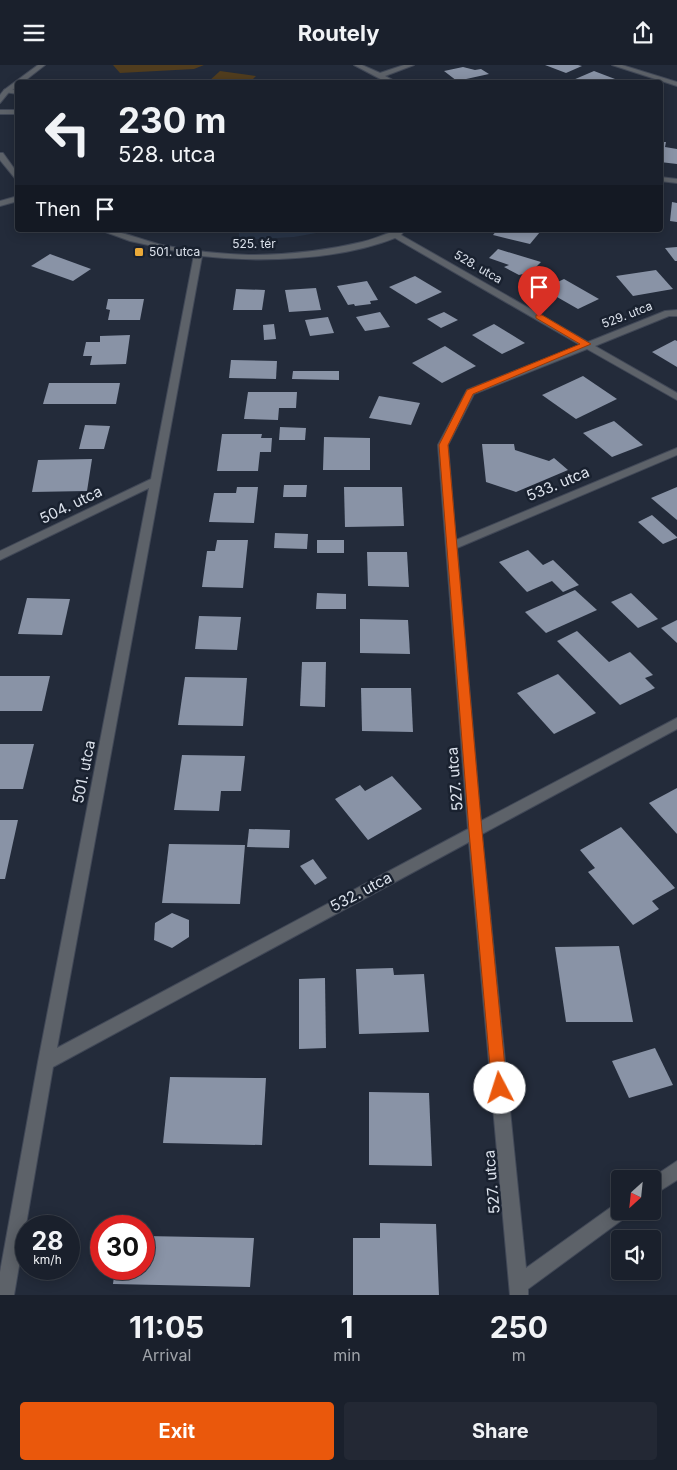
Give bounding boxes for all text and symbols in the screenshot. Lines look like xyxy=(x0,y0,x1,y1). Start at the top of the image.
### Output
icon: menu xyxy=(20,19,48,47)
icon: share xyxy=(629,19,657,47)
text: Routely xyxy=(298,20,379,46)
text: 230 m xyxy=(118,99,226,141)
icon: left xyxy=(35,100,100,165)
text: 528. utca xyxy=(118,141,216,167)
icon: arrive xyxy=(91,195,119,223)
text: Then xyxy=(35,198,81,221)
street label: 525. tér xyxy=(232,236,276,251)
place label: 501. utca xyxy=(149,244,200,259)
marker: 501. utca xyxy=(133,246,145,258)
street label: 528. utca xyxy=(451,247,505,286)
pin xyxy=(518,266,560,317)
icon: arrive xyxy=(525,273,553,301)
street label: 529. utca xyxy=(599,298,654,331)
street label: 533. utca xyxy=(523,462,592,505)
street label: 504. utca xyxy=(36,481,105,528)
street label: 501. utca xyxy=(68,739,99,805)
street label: 527. utca xyxy=(442,746,467,812)
street label: 532. utca xyxy=(327,867,395,916)
position arrow xyxy=(473,1061,525,1113)
street label: 527. utca xyxy=(479,1149,504,1215)
north arrow xyxy=(611,1170,661,1220)
map controls xyxy=(611,1170,661,1280)
speed limit sign: 30 xyxy=(90,1215,155,1280)
text: 28 xyxy=(31,1226,64,1256)
button: sound xyxy=(611,1230,661,1280)
text: km/h xyxy=(33,1252,62,1267)
text: 11:05 xyxy=(129,1309,204,1345)
text: 1 xyxy=(341,1309,353,1345)
text: 250 xyxy=(490,1309,548,1345)
text: Arrival xyxy=(142,1345,191,1365)
text: min xyxy=(333,1345,361,1365)
text: m xyxy=(512,1345,526,1365)
button: Exit xyxy=(20,1402,334,1460)
button: Share xyxy=(344,1402,657,1460)

